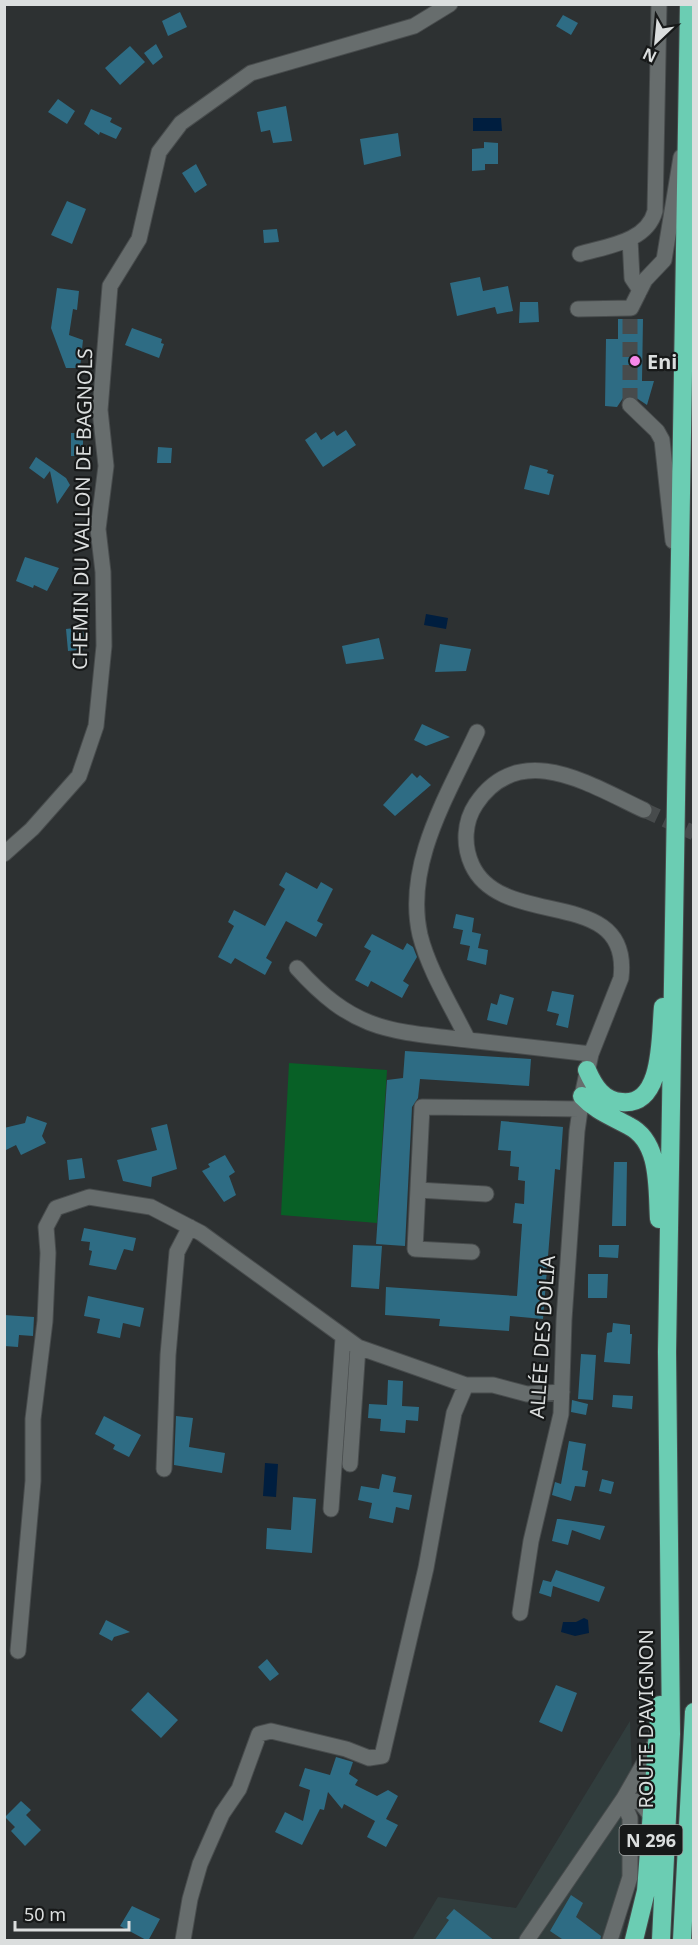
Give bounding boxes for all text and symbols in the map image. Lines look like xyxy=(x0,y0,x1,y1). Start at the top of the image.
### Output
north arrow xyxy=(626,12,686,72)
text: N xyxy=(639,43,660,68)
street label: CHEMIN DU VALLON DE BAGNOLS xyxy=(66,348,98,670)
place label: Eni xyxy=(647,348,677,375)
marker: Eni xyxy=(628,354,642,368)
street label: ALLÉE DES DOLIA xyxy=(523,1254,561,1419)
street label: ROUTE D'AVIGNON xyxy=(632,1629,659,1809)
road number: N 296 xyxy=(620,1825,682,1855)
scale bar xyxy=(15,1894,129,1932)
text: 50 m xyxy=(24,1902,66,1926)

